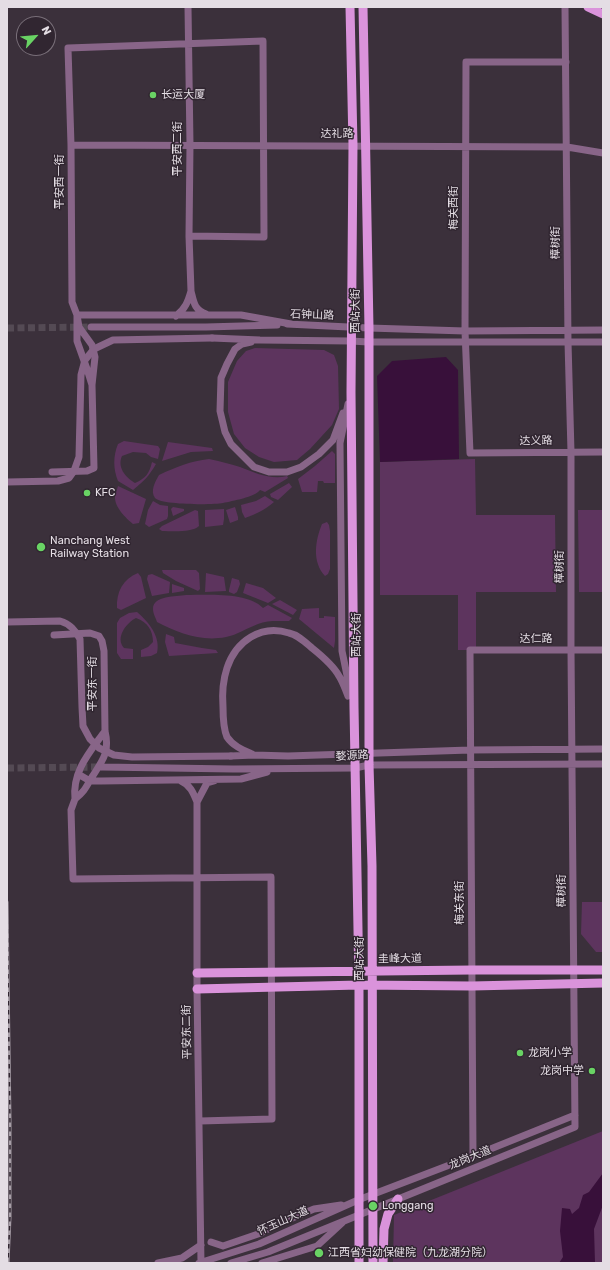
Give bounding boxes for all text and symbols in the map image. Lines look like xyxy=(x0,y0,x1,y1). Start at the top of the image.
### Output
north arrow xyxy=(16,16,56,56)
text: N xyxy=(39,24,54,37)
place label: 长运大厦 xyxy=(161,88,205,102)
marker: 长运大厦 xyxy=(148,90,158,100)
street label: 平安西二街 xyxy=(171,122,185,176)
street label: 达礼路 xyxy=(321,127,353,141)
street label: 平安西一街 xyxy=(53,155,67,209)
street label: 梅关西街 xyxy=(447,186,461,230)
street label: 樟树街 xyxy=(549,227,563,259)
street label: 西站大街 xyxy=(349,289,363,333)
street label: 石钟山路 xyxy=(290,308,334,322)
street label: 达义路 xyxy=(519,434,553,448)
place label: KFC xyxy=(95,486,115,500)
marker: KFC xyxy=(82,488,92,498)
place label: Nanchang West Railway Station xyxy=(50,534,130,560)
marker: Nanchang West Railway Station xyxy=(35,541,47,553)
street label: 樟树街 xyxy=(553,551,567,583)
street label: 西站大街 xyxy=(350,613,364,657)
street label: 达仁路 xyxy=(520,632,552,646)
street label: 平安东一街 xyxy=(86,657,100,711)
street label: 婺源路 xyxy=(335,748,369,764)
street label: 樟树街 xyxy=(555,875,569,907)
street label: 梅关东街 xyxy=(453,881,467,925)
street label: 西站大街 xyxy=(353,937,367,981)
street label: 圭峰大道 xyxy=(378,952,422,966)
street label: 平安东二街 xyxy=(180,1004,194,1060)
place label: 龙岗小学 xyxy=(528,1046,572,1060)
marker: 龙岗小学 xyxy=(515,1048,525,1058)
place label: 龙岗中学 xyxy=(540,1064,584,1078)
marker: 龙岗中学 xyxy=(587,1066,597,1076)
street label: 龙岗大道 xyxy=(447,1144,493,1172)
place label: Longgang xyxy=(382,1199,433,1213)
marker: Longgang xyxy=(367,1200,379,1212)
street label: 怀玉山大道 xyxy=(255,1204,311,1238)
place label: 江西省妇幼保健院（九龙湖分院） xyxy=(328,1246,493,1260)
marker: 江西省妇幼保健院（九龙湖分院） xyxy=(313,1247,325,1259)

